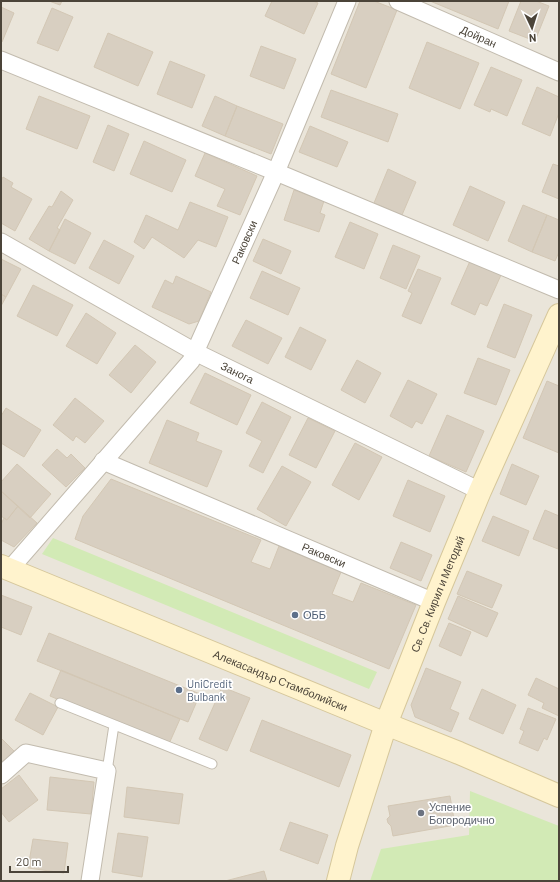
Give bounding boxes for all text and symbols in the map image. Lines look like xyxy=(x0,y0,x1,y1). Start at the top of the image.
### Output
north arrow xyxy=(512,8,552,48)
street label: Дойран xyxy=(459,22,499,50)
text: N xyxy=(529,32,537,45)
street label: Раковски xyxy=(229,218,259,266)
street label: Занога xyxy=(219,359,257,386)
street label: Св. Св. Кирил и Методий xyxy=(408,534,467,654)
street label: Раковски xyxy=(300,540,348,570)
place label: ОББ xyxy=(303,608,326,621)
marker: ОББ xyxy=(290,610,300,620)
street label: Алекасандър Стамболийски xyxy=(211,647,350,714)
place label: UniCredit Bulbank xyxy=(187,677,232,703)
marker: UniCredit Bulbank xyxy=(174,685,184,695)
place label: Успение Богородично xyxy=(429,800,495,826)
marker: Успение Богородично xyxy=(416,808,426,818)
scale bar xyxy=(10,848,68,874)
text: 20 m xyxy=(16,854,42,868)

